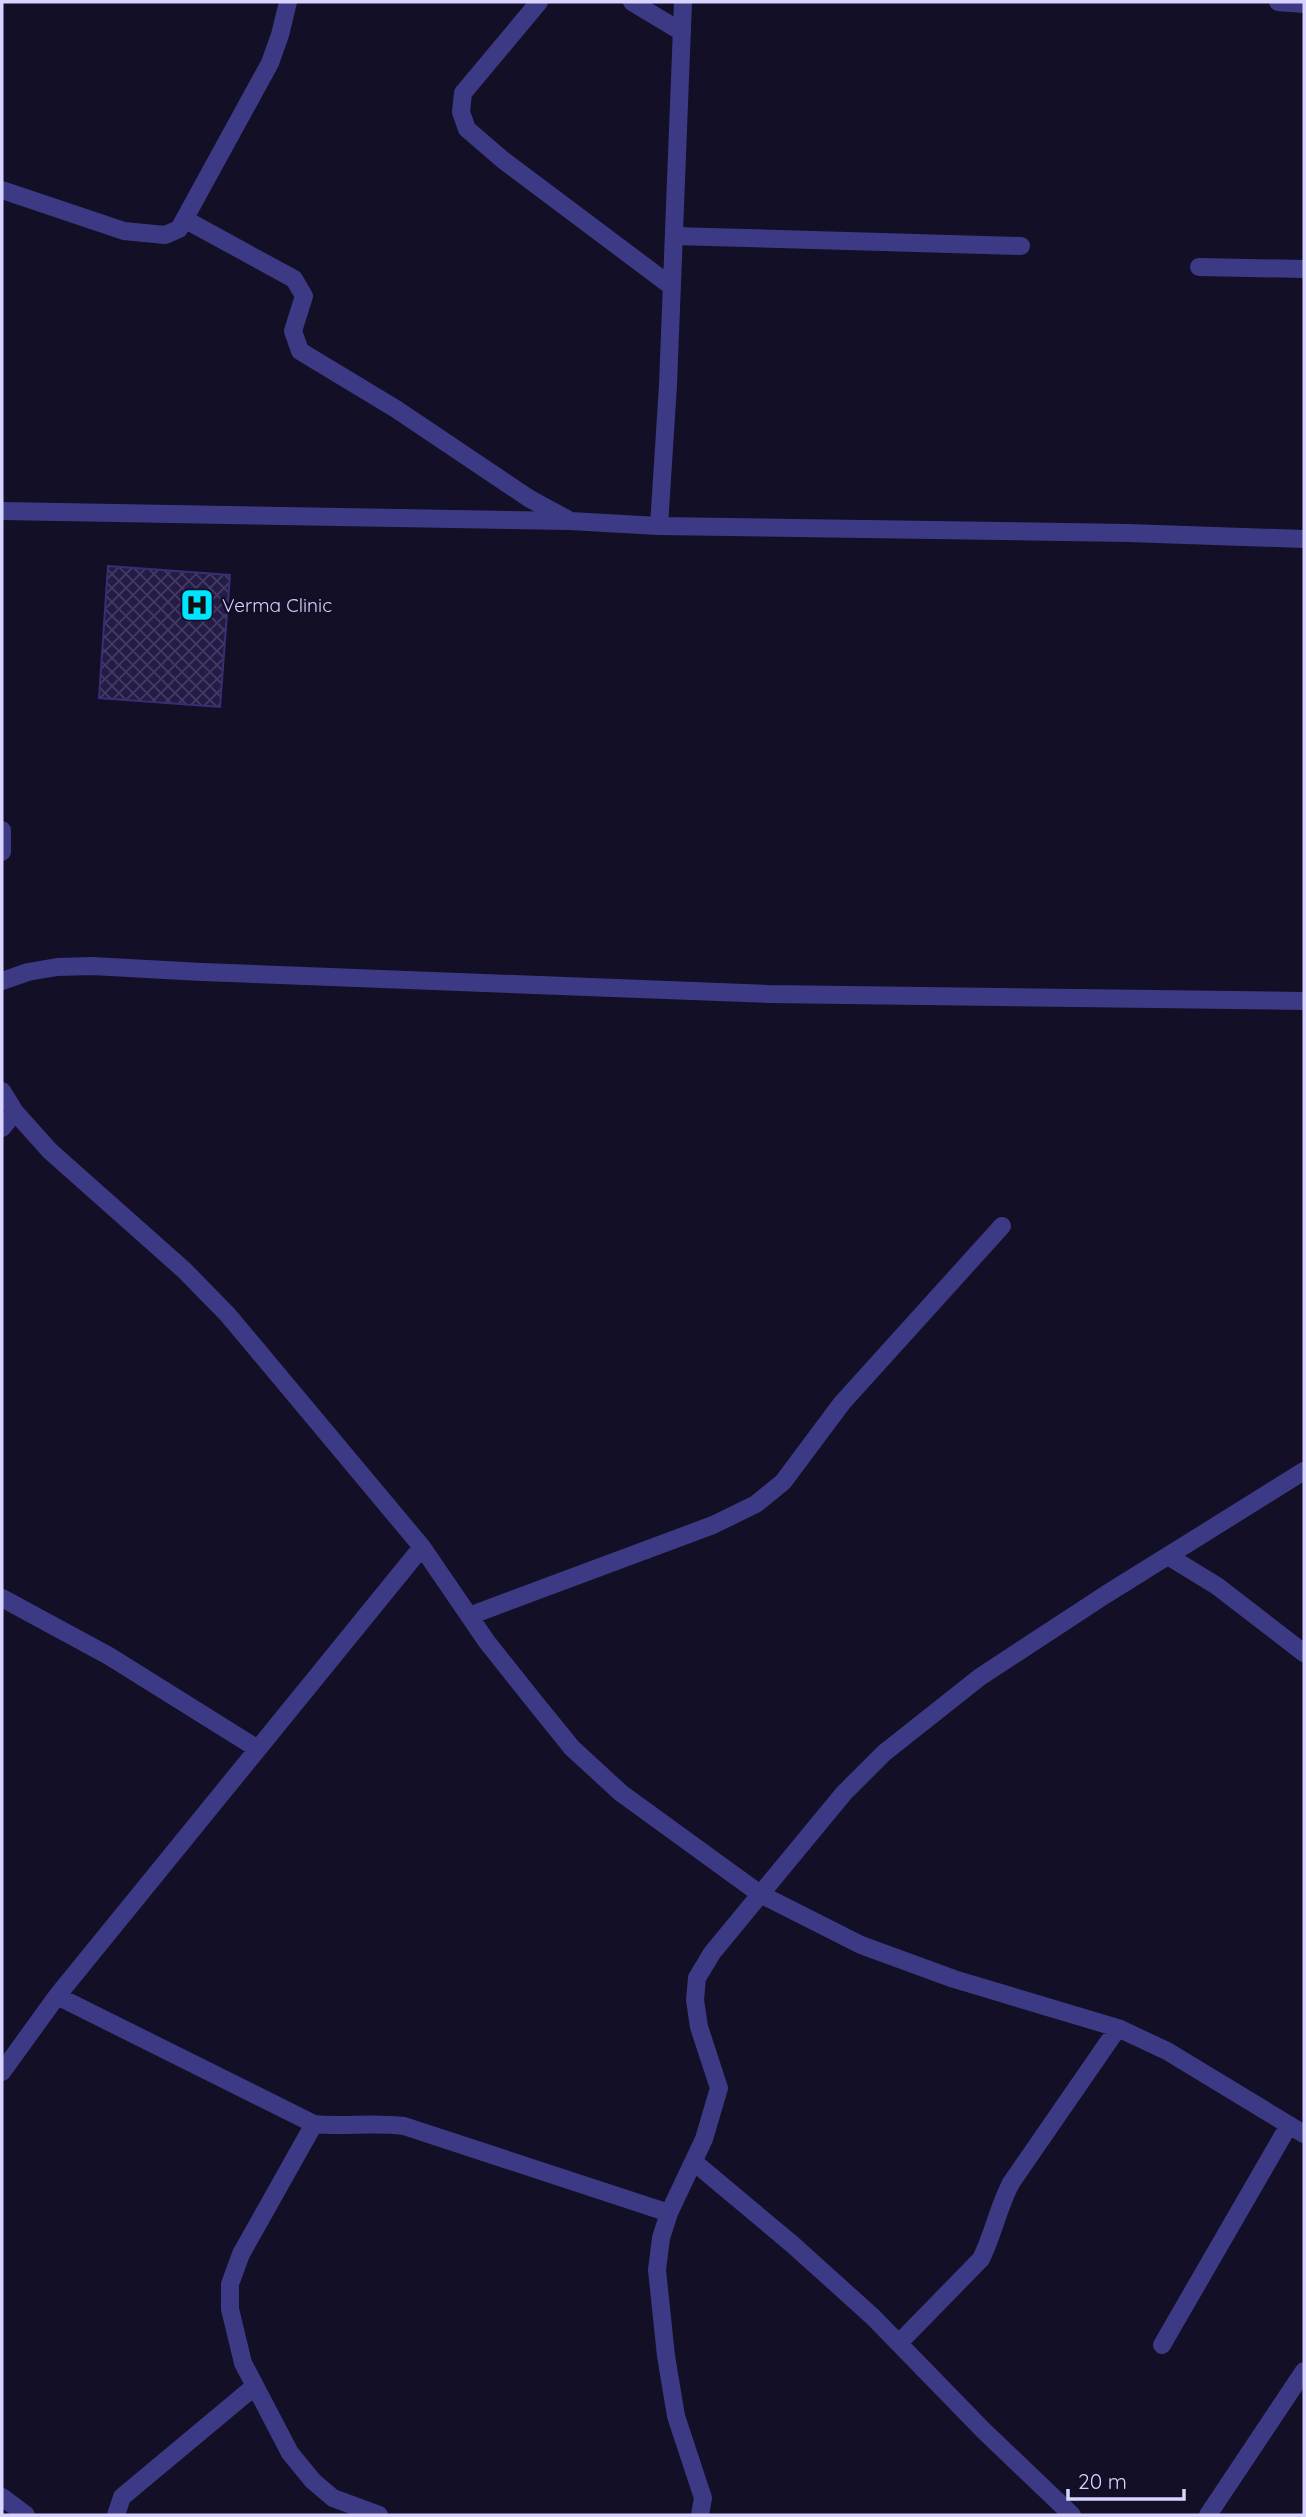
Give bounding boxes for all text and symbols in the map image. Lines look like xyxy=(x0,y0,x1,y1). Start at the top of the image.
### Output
hospital icon: Verma Clinic xyxy=(178,586,216,624)
place label: Verma Clinic xyxy=(222,593,332,617)
scale bar xyxy=(1068,2458,1184,2502)
text: 20 m xyxy=(1078,2468,1127,2494)

